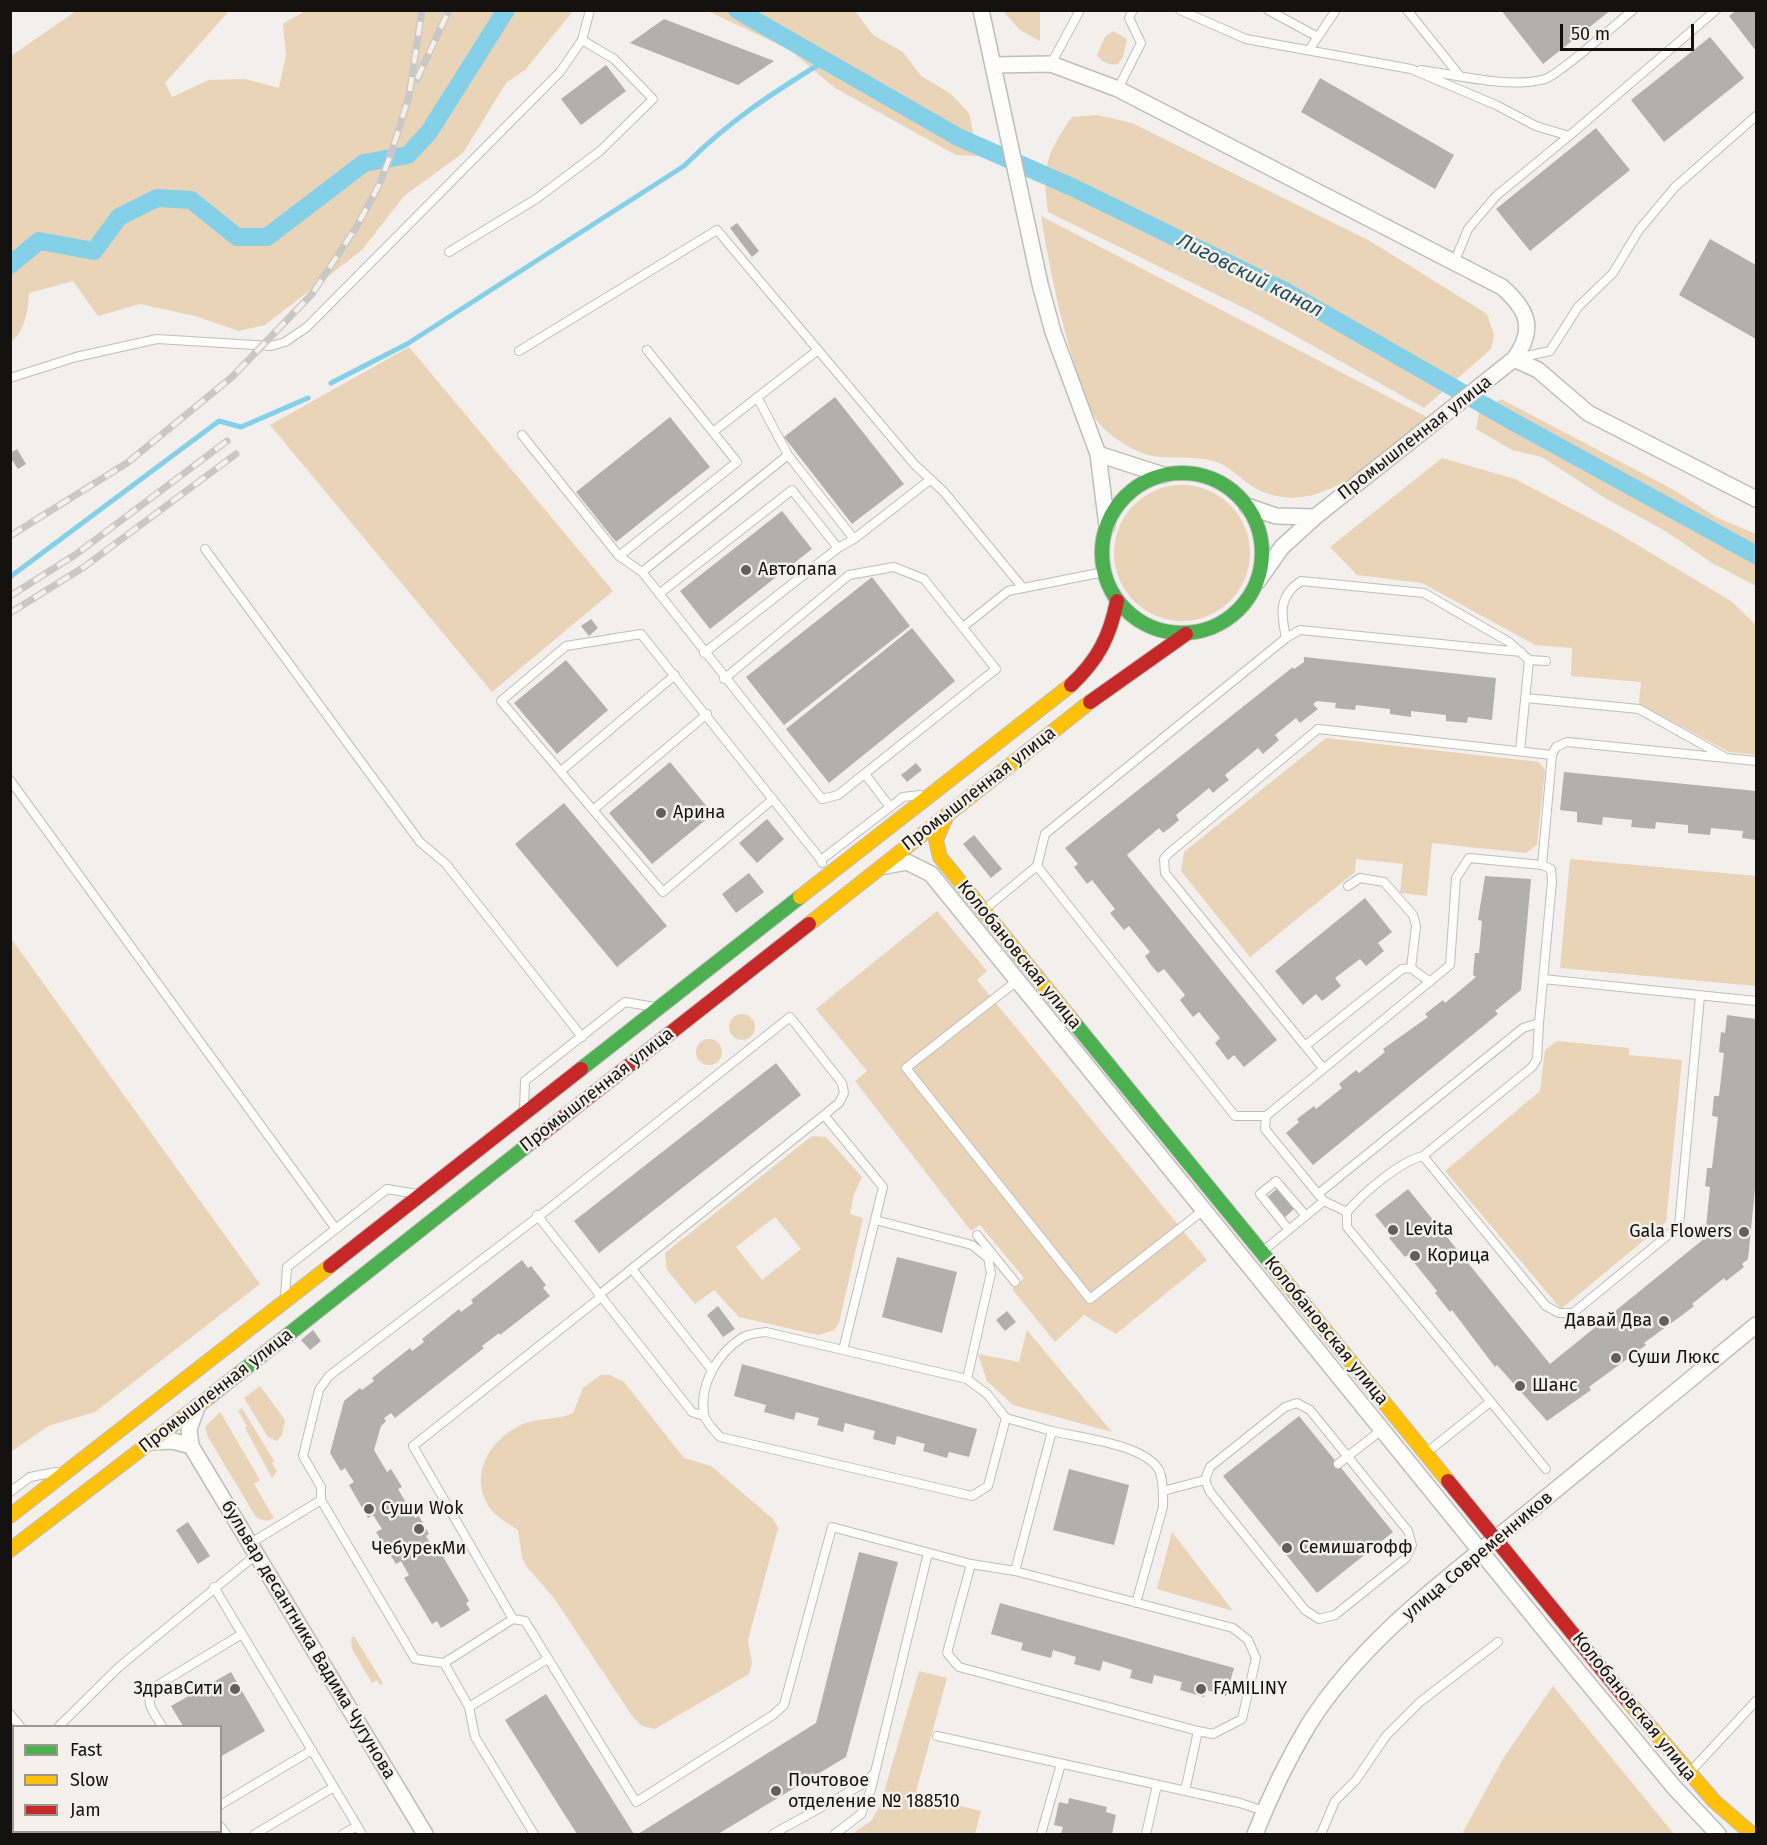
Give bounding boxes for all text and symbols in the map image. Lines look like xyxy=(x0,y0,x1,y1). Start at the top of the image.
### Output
scale bar xyxy=(1563,12,1696,50)
text: 50 m xyxy=(1571,23,1610,45)
water label: Лиговский канал xyxy=(1173,229,1327,323)
street label: Промышленная улица xyxy=(1334,371,1496,505)
place label: Автопапа xyxy=(758,559,837,581)
marker: Автопапа xyxy=(739,563,753,577)
street label: Промышленная улица xyxy=(898,722,1060,856)
place label: Арина xyxy=(673,802,725,824)
marker: Арина xyxy=(654,806,668,820)
street label: Колобановская улица xyxy=(952,876,1086,1034)
street label: Промышленная улица xyxy=(516,1023,678,1157)
place label: Levita xyxy=(1405,1219,1453,1241)
place label: Gala Flowers xyxy=(1629,1221,1732,1243)
marker: Levita xyxy=(1386,1223,1400,1237)
marker: Gala Flowers xyxy=(1737,1225,1751,1239)
place label: Корица xyxy=(1427,1245,1490,1267)
marker: Корица xyxy=(1408,1249,1422,1263)
street label: Колобановская улица xyxy=(1259,1252,1393,1410)
place label: Давай Два xyxy=(1565,1310,1652,1332)
marker: Давай Два xyxy=(1657,1314,1671,1328)
street label: Промышленная улица xyxy=(135,1324,297,1458)
place label: Суши Люкс xyxy=(1628,1347,1720,1369)
marker: Суши Люкс xyxy=(1609,1351,1623,1365)
place label: Шанс xyxy=(1532,1375,1578,1397)
marker: Шанс xyxy=(1513,1379,1527,1393)
street label: улица Современников xyxy=(1398,1487,1558,1625)
street label: бульвар десантника Вадима Чугунова xyxy=(216,1497,400,1783)
place label: Суши Wok xyxy=(381,1498,463,1520)
marker: Суши Wok xyxy=(362,1502,376,1516)
marker: ЧебурекМи xyxy=(412,1522,426,1536)
place label: Семишагофф xyxy=(1299,1537,1413,1559)
place label: ЧебурекМи xyxy=(372,1538,466,1560)
marker: Семишагофф xyxy=(1280,1541,1294,1555)
street label: Колобановская улица xyxy=(1567,1628,1701,1786)
place label: ЗдравСити xyxy=(134,1678,223,1700)
place label: FAMILINY xyxy=(1213,1678,1287,1700)
marker: ЗдравСити xyxy=(228,1682,242,1696)
marker: FAMILINY xyxy=(1194,1682,1208,1696)
legend xyxy=(12,1725,222,1833)
text: Fast xyxy=(70,1739,102,1761)
text: Slow xyxy=(70,1769,108,1791)
place label: Почтовое отделение № 188510 xyxy=(788,1770,960,1812)
marker: Почтовое отделение № 188510 xyxy=(769,1784,783,1798)
text: Jam xyxy=(70,1799,101,1821)

